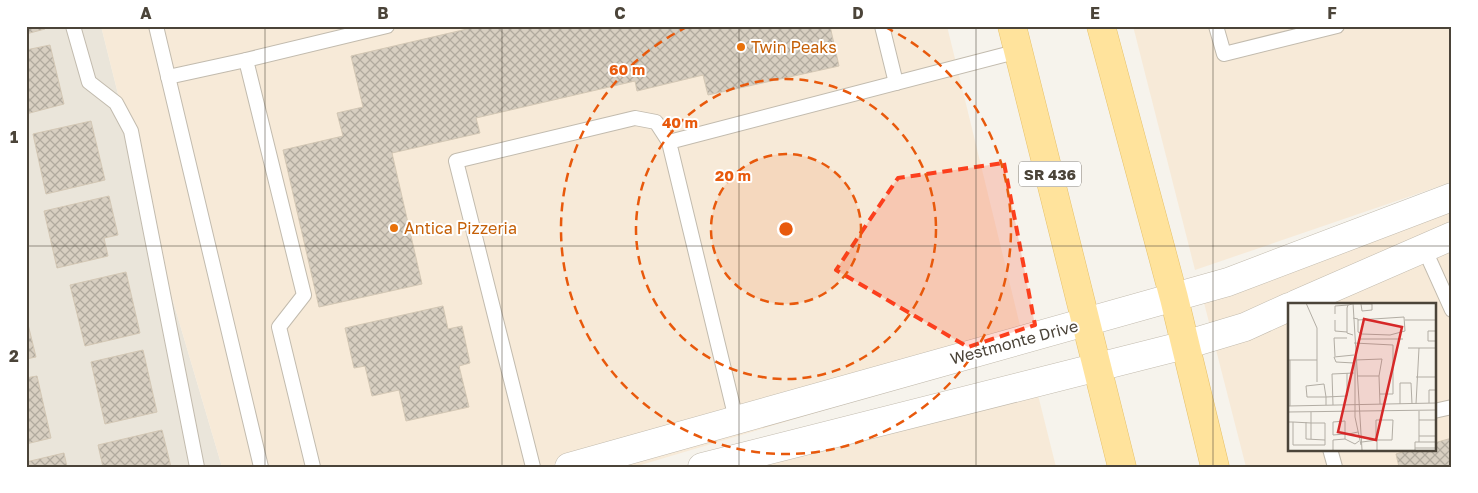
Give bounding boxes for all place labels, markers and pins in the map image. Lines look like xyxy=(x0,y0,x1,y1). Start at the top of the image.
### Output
place label: Twin Peaks xyxy=(751,37,837,57)
marker: Twin Peaks xyxy=(735,41,747,53)
place label: Antica Pizzeria xyxy=(404,218,517,238)
centre of rings xyxy=(777,220,795,238)
marker: Antica Pizzeria xyxy=(388,222,400,234)

